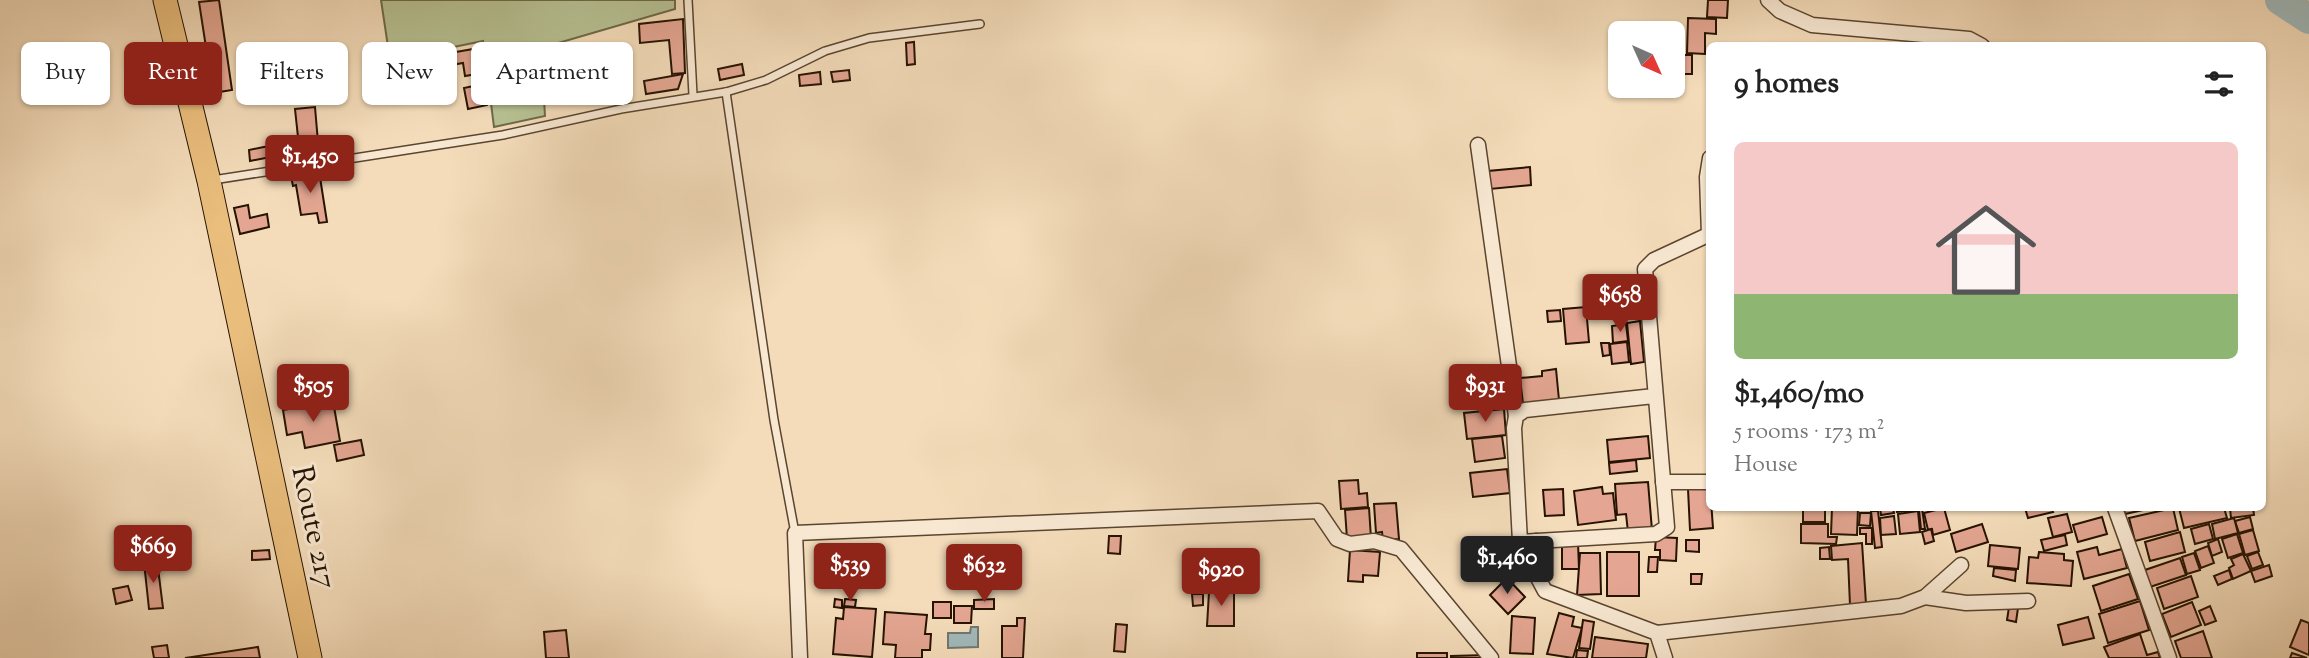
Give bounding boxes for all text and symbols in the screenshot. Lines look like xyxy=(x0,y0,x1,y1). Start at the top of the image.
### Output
north arrow xyxy=(1608,21,1685,98)
map controls xyxy=(1608,21,1685,98)
chip: Buy xyxy=(21,42,110,105)
chip: Rent xyxy=(124,42,222,105)
chip: Filters xyxy=(236,42,348,105)
chip: New xyxy=(362,42,457,105)
chip: Apartment xyxy=(471,42,633,105)
text: 9 homes xyxy=(1734,63,1839,106)
icon: filters xyxy=(2200,65,2238,103)
pin: $1,450 xyxy=(253,136,367,195)
text: $1,450 xyxy=(281,141,339,174)
icon: home xyxy=(1923,187,2049,313)
pin: $658 xyxy=(1579,274,1661,334)
text: $658 xyxy=(1598,280,1642,313)
pin: $505 xyxy=(272,364,354,424)
pin: $931 xyxy=(1444,364,1526,424)
text: $505 xyxy=(293,370,333,403)
text: $931 xyxy=(1465,370,1505,403)
text: $1,460/mo xyxy=(1734,373,1864,416)
text: 5 rooms · 173 m² xyxy=(1734,416,1885,449)
text: House xyxy=(1734,449,1798,482)
street label: Route 217 xyxy=(279,462,347,593)
pin: $669 xyxy=(112,526,194,585)
text: $669 xyxy=(130,531,176,564)
pin: $1,460 xyxy=(1450,536,1564,596)
text: $1,460 xyxy=(1477,542,1537,575)
pin: $539 xyxy=(809,544,891,603)
pin: $632 xyxy=(943,544,1025,604)
pin: $920 xyxy=(1180,548,1262,608)
text: $539 xyxy=(830,549,870,582)
text: $632 xyxy=(962,550,1006,583)
text: $920 xyxy=(1198,554,1244,587)

